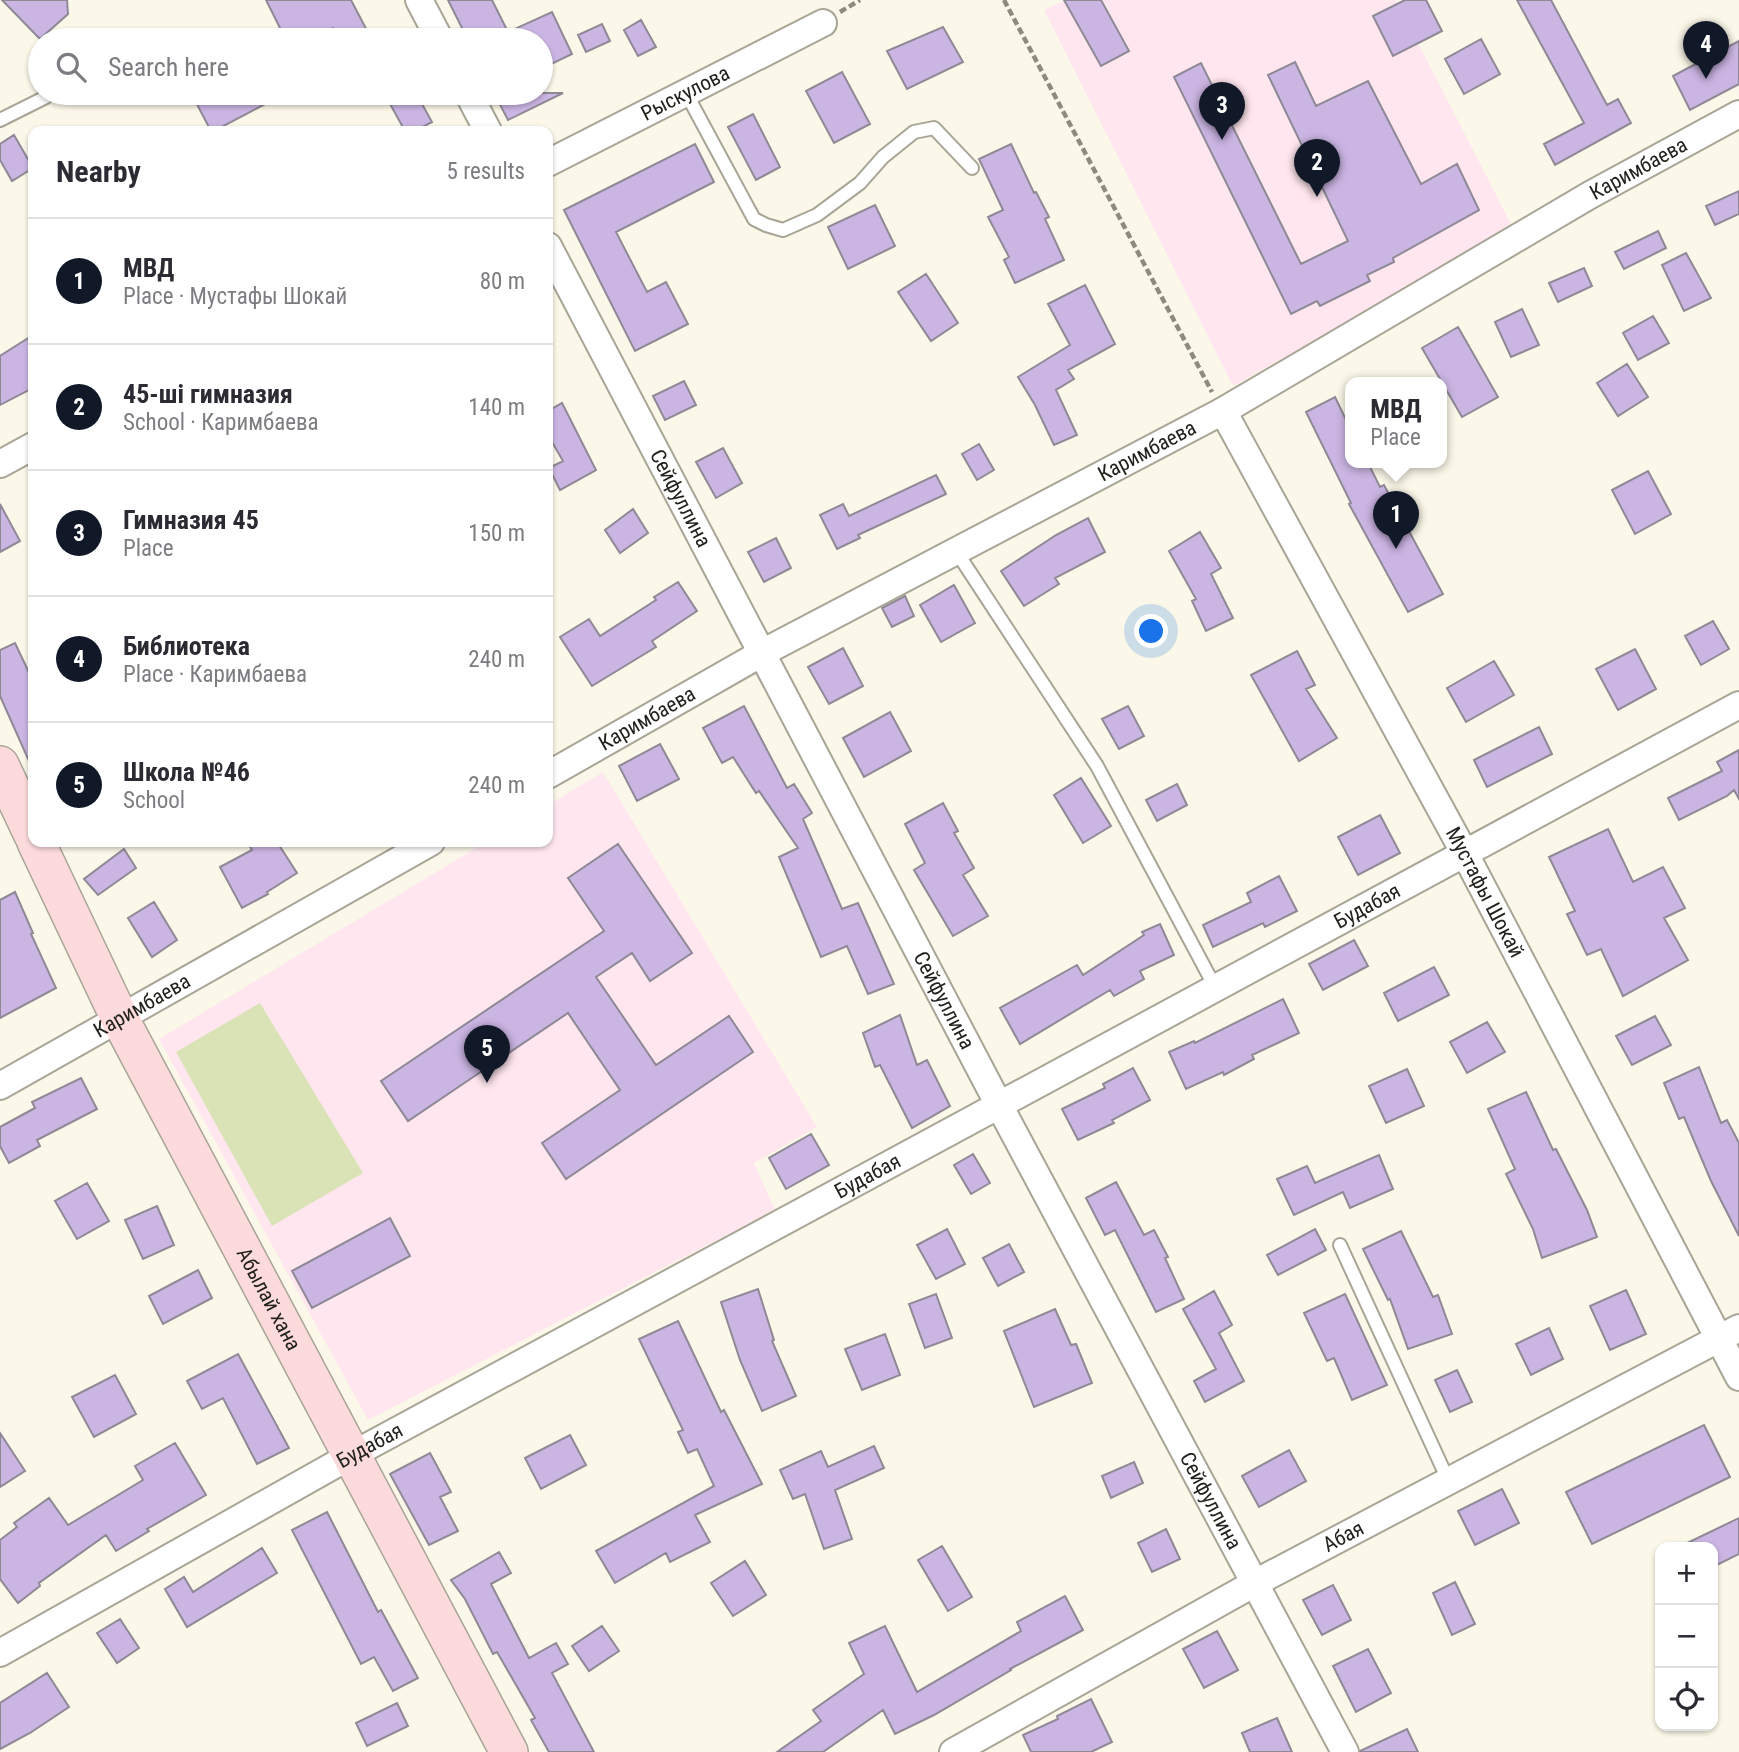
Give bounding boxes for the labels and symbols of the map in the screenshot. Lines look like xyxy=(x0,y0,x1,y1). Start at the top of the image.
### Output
pin: 4 xyxy=(1683,21,1729,79)
street label: Рыскулова xyxy=(637,61,733,126)
pin: 3 xyxy=(1199,82,1245,140)
street label: Каримбаева xyxy=(1586,133,1691,205)
pin: 2 xyxy=(1294,139,1340,197)
street label: Каримбаева xyxy=(1094,415,1200,487)
street label: Сейфуллина xyxy=(645,445,716,551)
pin: 1 xyxy=(1373,491,1419,549)
your location xyxy=(1134,614,1168,648)
street label: Каримбаева xyxy=(595,682,700,756)
street label: Мустафы Шокай xyxy=(1441,823,1529,962)
street label: Будабая xyxy=(1330,878,1404,934)
street label: Сейфуллина xyxy=(909,948,979,1053)
street label: Каримбаева xyxy=(89,969,194,1043)
pin: 5 xyxy=(464,1025,510,1083)
street label: Будабая xyxy=(830,1149,905,1204)
street label: Абылай хана xyxy=(232,1244,306,1355)
street label: Будабая xyxy=(333,1418,407,1473)
street label: Сейфуллина xyxy=(1175,1448,1246,1554)
street label: Абая xyxy=(1319,1516,1368,1557)

